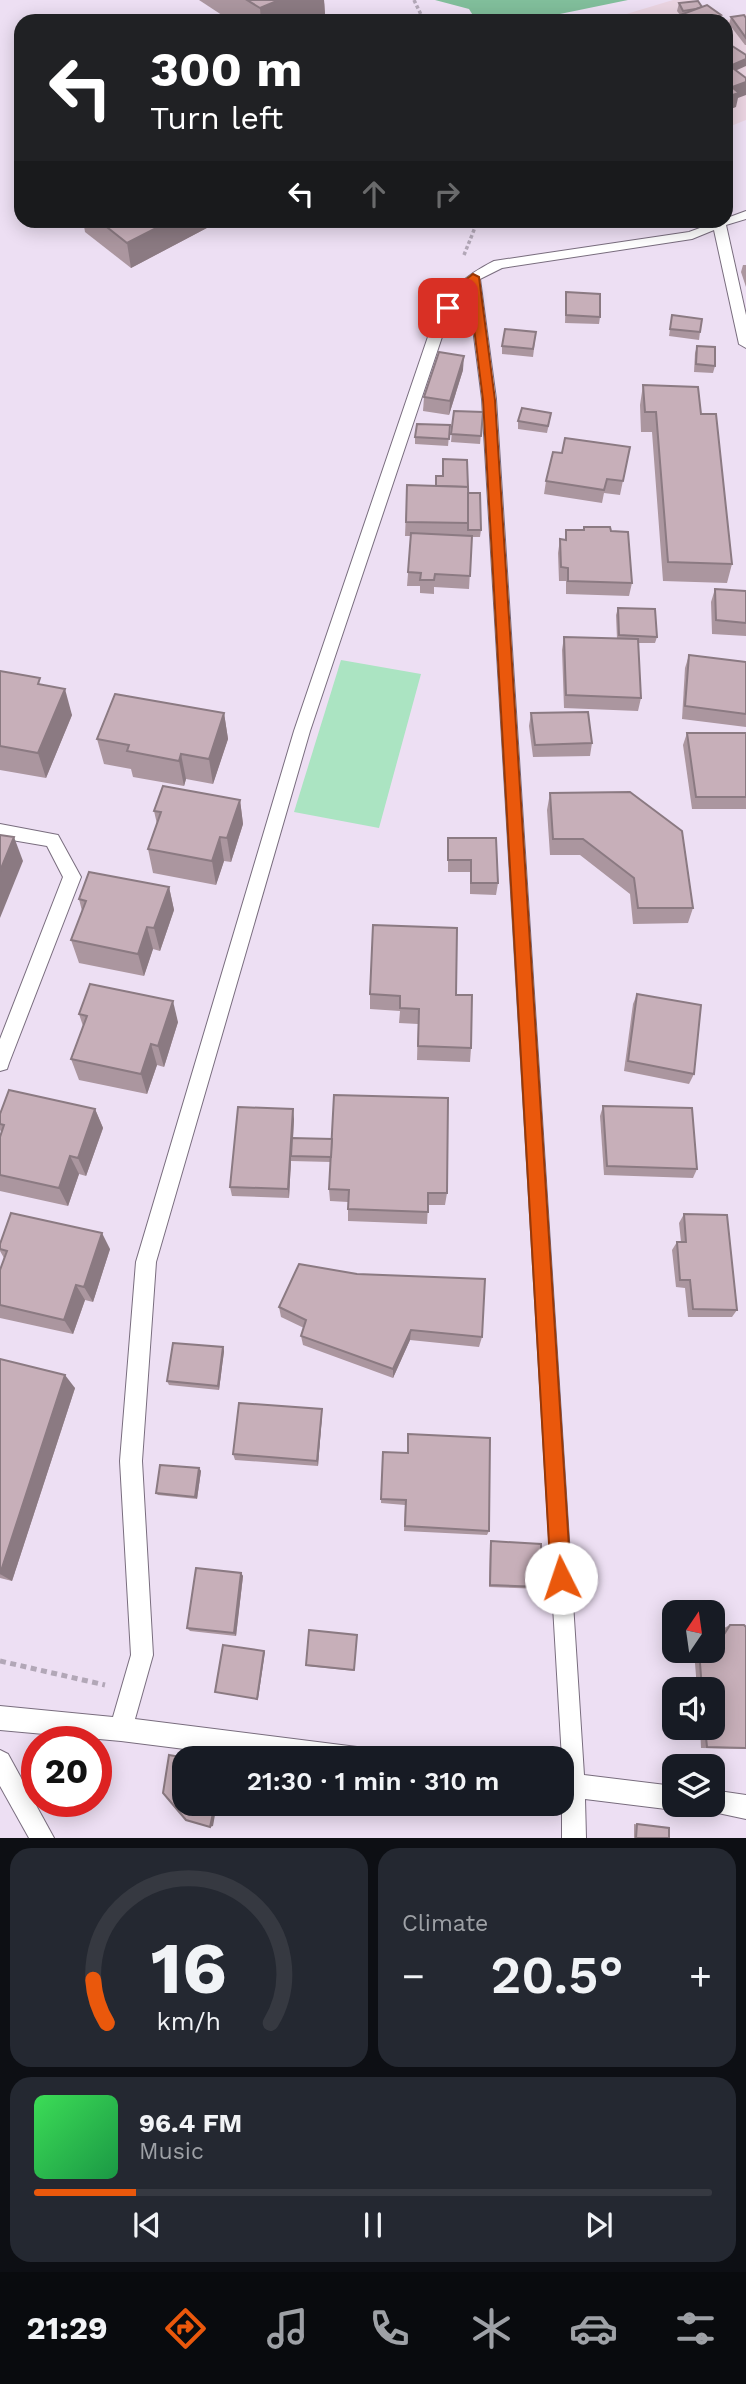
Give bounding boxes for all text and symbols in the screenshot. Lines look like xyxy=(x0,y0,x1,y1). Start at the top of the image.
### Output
text: 300 m xyxy=(150,40,302,98)
icon: left xyxy=(35,42,126,133)
text: Turn left xyxy=(150,99,283,137)
icon: left xyxy=(282,175,320,213)
icon: ahead xyxy=(355,175,393,213)
icon: right xyxy=(428,175,466,213)
pin xyxy=(418,278,478,338)
icon: arrive xyxy=(429,289,467,327)
position arrow xyxy=(524,1541,598,1615)
north arrow xyxy=(662,1600,724,1662)
map controls xyxy=(662,1600,725,1817)
button: sound xyxy=(662,1677,725,1740)
speed limit sign: 20 xyxy=(21,1726,112,1817)
button: layers xyxy=(662,1754,725,1817)
text: 21:30 · 1 min · 310 m xyxy=(247,1766,499,1796)
text: Climate xyxy=(402,1910,488,1937)
text: 16 xyxy=(151,1926,227,2012)
text: 20.5° xyxy=(491,1945,623,2006)
text: − xyxy=(402,1954,425,1998)
text: + xyxy=(689,1954,712,1998)
text: km/h xyxy=(157,2007,221,2036)
text: 96.4 FM xyxy=(139,2108,242,2138)
text: Music xyxy=(139,2138,204,2165)
icon: previous xyxy=(128,2206,166,2244)
icon: pause xyxy=(354,2206,392,2244)
icon: next xyxy=(580,2206,618,2244)
icon: directions xyxy=(161,2304,210,2353)
icon: music xyxy=(263,2304,312,2353)
icon: phone xyxy=(365,2304,414,2353)
icon: climate xyxy=(467,2304,516,2353)
icon: car xyxy=(569,2304,618,2353)
icon: filters xyxy=(671,2304,720,2353)
text: 21:29 xyxy=(26,2309,108,2347)

